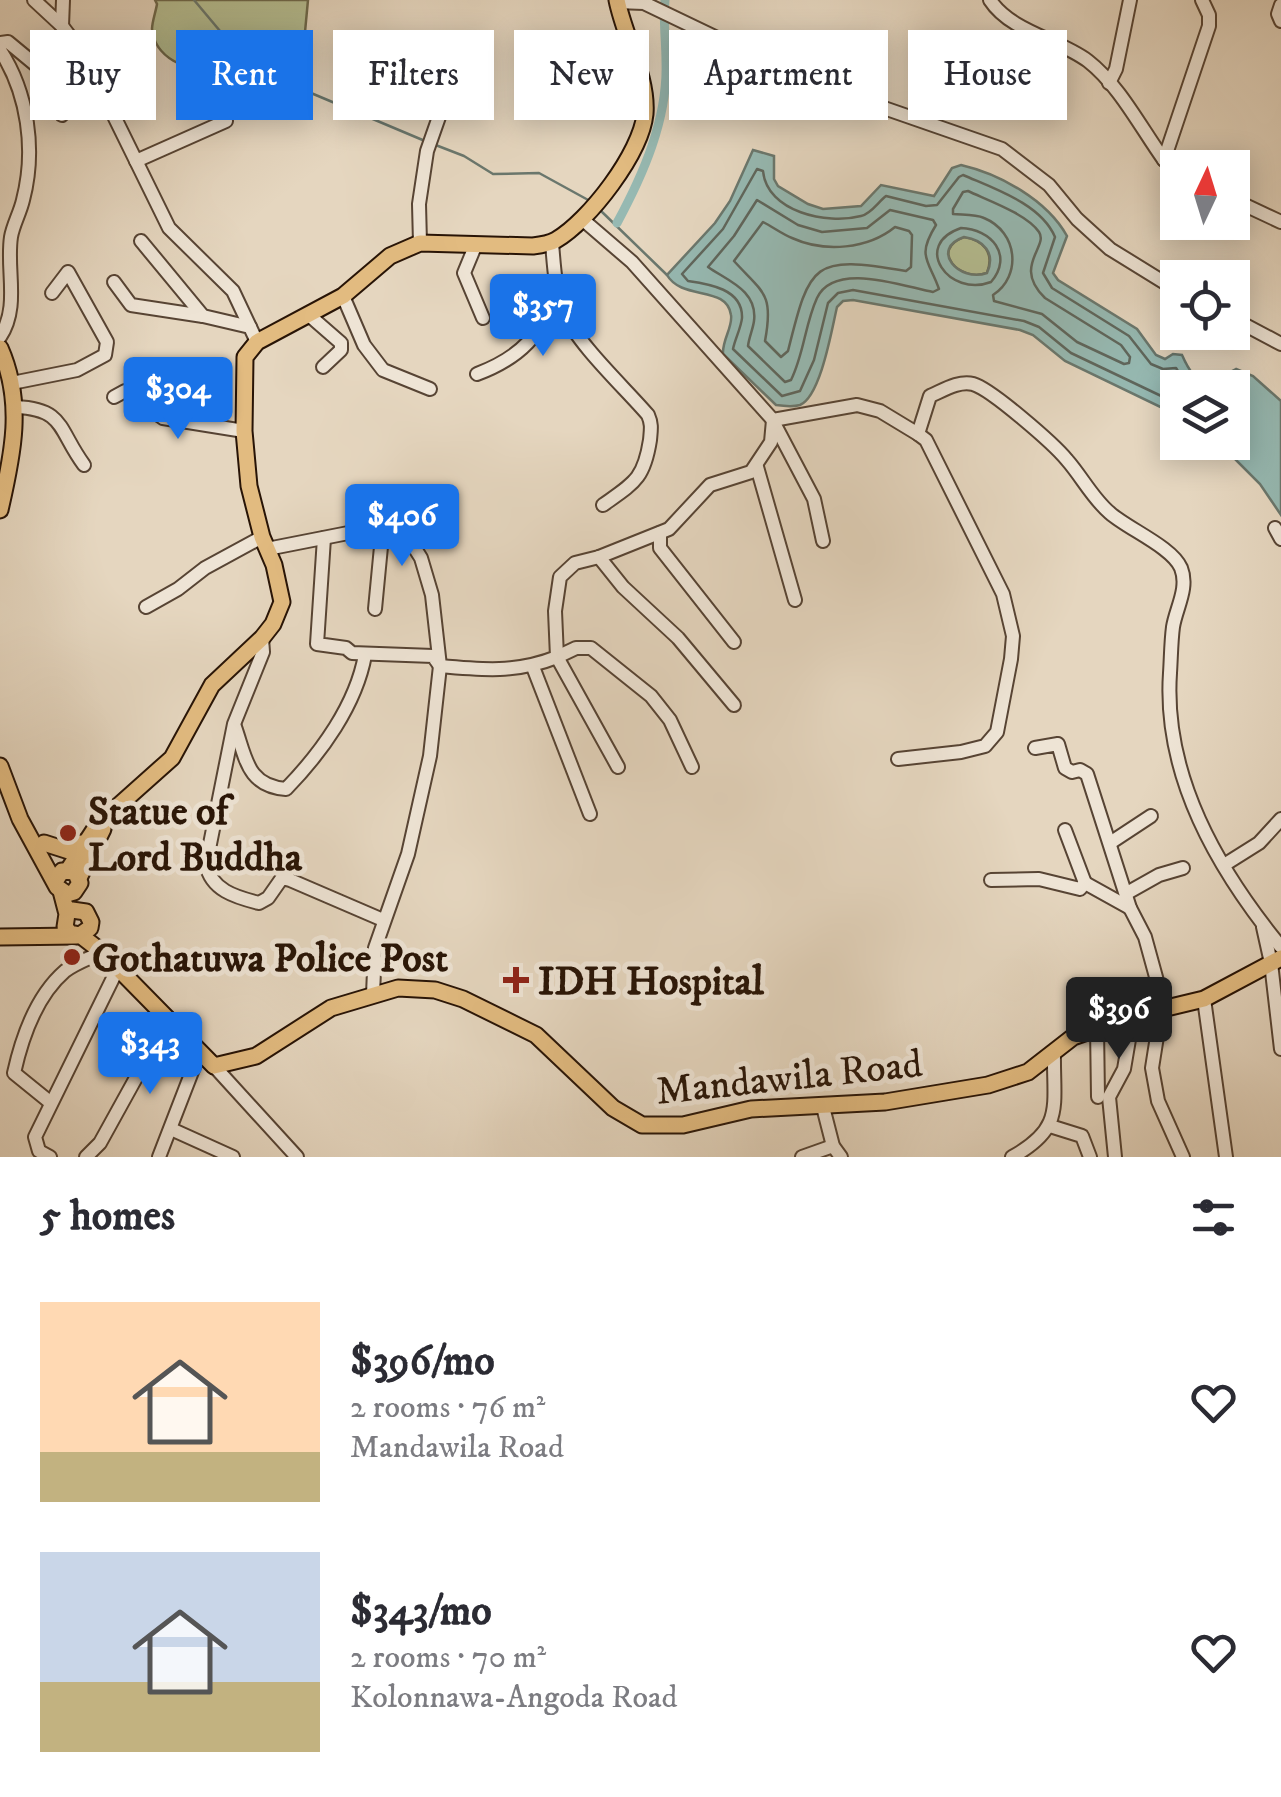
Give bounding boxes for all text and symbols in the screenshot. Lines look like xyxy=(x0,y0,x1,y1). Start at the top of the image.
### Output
chip: Buy xyxy=(30,30,156,120)
chip: Rent xyxy=(176,30,313,120)
chip: Filters xyxy=(333,30,494,120)
chip: New xyxy=(514,30,649,120)
chip: Apartment xyxy=(669,30,888,120)
chip: House xyxy=(908,30,1067,120)
north arrow xyxy=(1160,150,1250,240)
map controls xyxy=(1160,150,1250,460)
button: locate xyxy=(1160,260,1250,350)
pin: $357 xyxy=(484,274,602,359)
text: $357 xyxy=(512,286,574,326)
pin: $304 xyxy=(119,357,237,442)
text: $304 xyxy=(146,369,210,409)
button: layers xyxy=(1160,370,1250,460)
pin: $406 xyxy=(343,484,461,569)
text: $406 xyxy=(367,496,437,536)
place label: Statue of Lord Buddha xyxy=(88,788,303,884)
marker: Statue of Lord Buddha xyxy=(57,822,79,844)
place label: Gothatuwa Police Post xyxy=(92,935,448,985)
marker: Gothatuwa Police Post xyxy=(61,946,83,968)
place label: IDH Hospital xyxy=(538,958,765,1008)
marker: IDH Hospital xyxy=(503,967,529,993)
pin: $396 xyxy=(1060,977,1178,1062)
text: $396 xyxy=(1088,989,1150,1029)
pin: $343 xyxy=(91,1012,209,1097)
text: $343 xyxy=(120,1024,180,1064)
street label: Mandawila Road xyxy=(654,1040,925,1118)
icon: filters xyxy=(1186,1190,1241,1245)
text: 5 homes xyxy=(40,1191,175,1243)
text: $396/mo xyxy=(350,1336,495,1388)
icon: home xyxy=(120,1342,240,1462)
icon: heart xyxy=(1186,1375,1241,1430)
text: 2 rooms · 76 m² xyxy=(350,1388,545,1428)
text: Mandawila Road xyxy=(350,1428,564,1468)
text: $343/mo xyxy=(350,1586,492,1638)
icon: home xyxy=(120,1592,240,1712)
icon: heart xyxy=(1186,1625,1241,1680)
text: 2 rooms · 70 m² xyxy=(350,1638,546,1678)
text: Kolonnawa-Angoda Road xyxy=(350,1678,678,1718)

